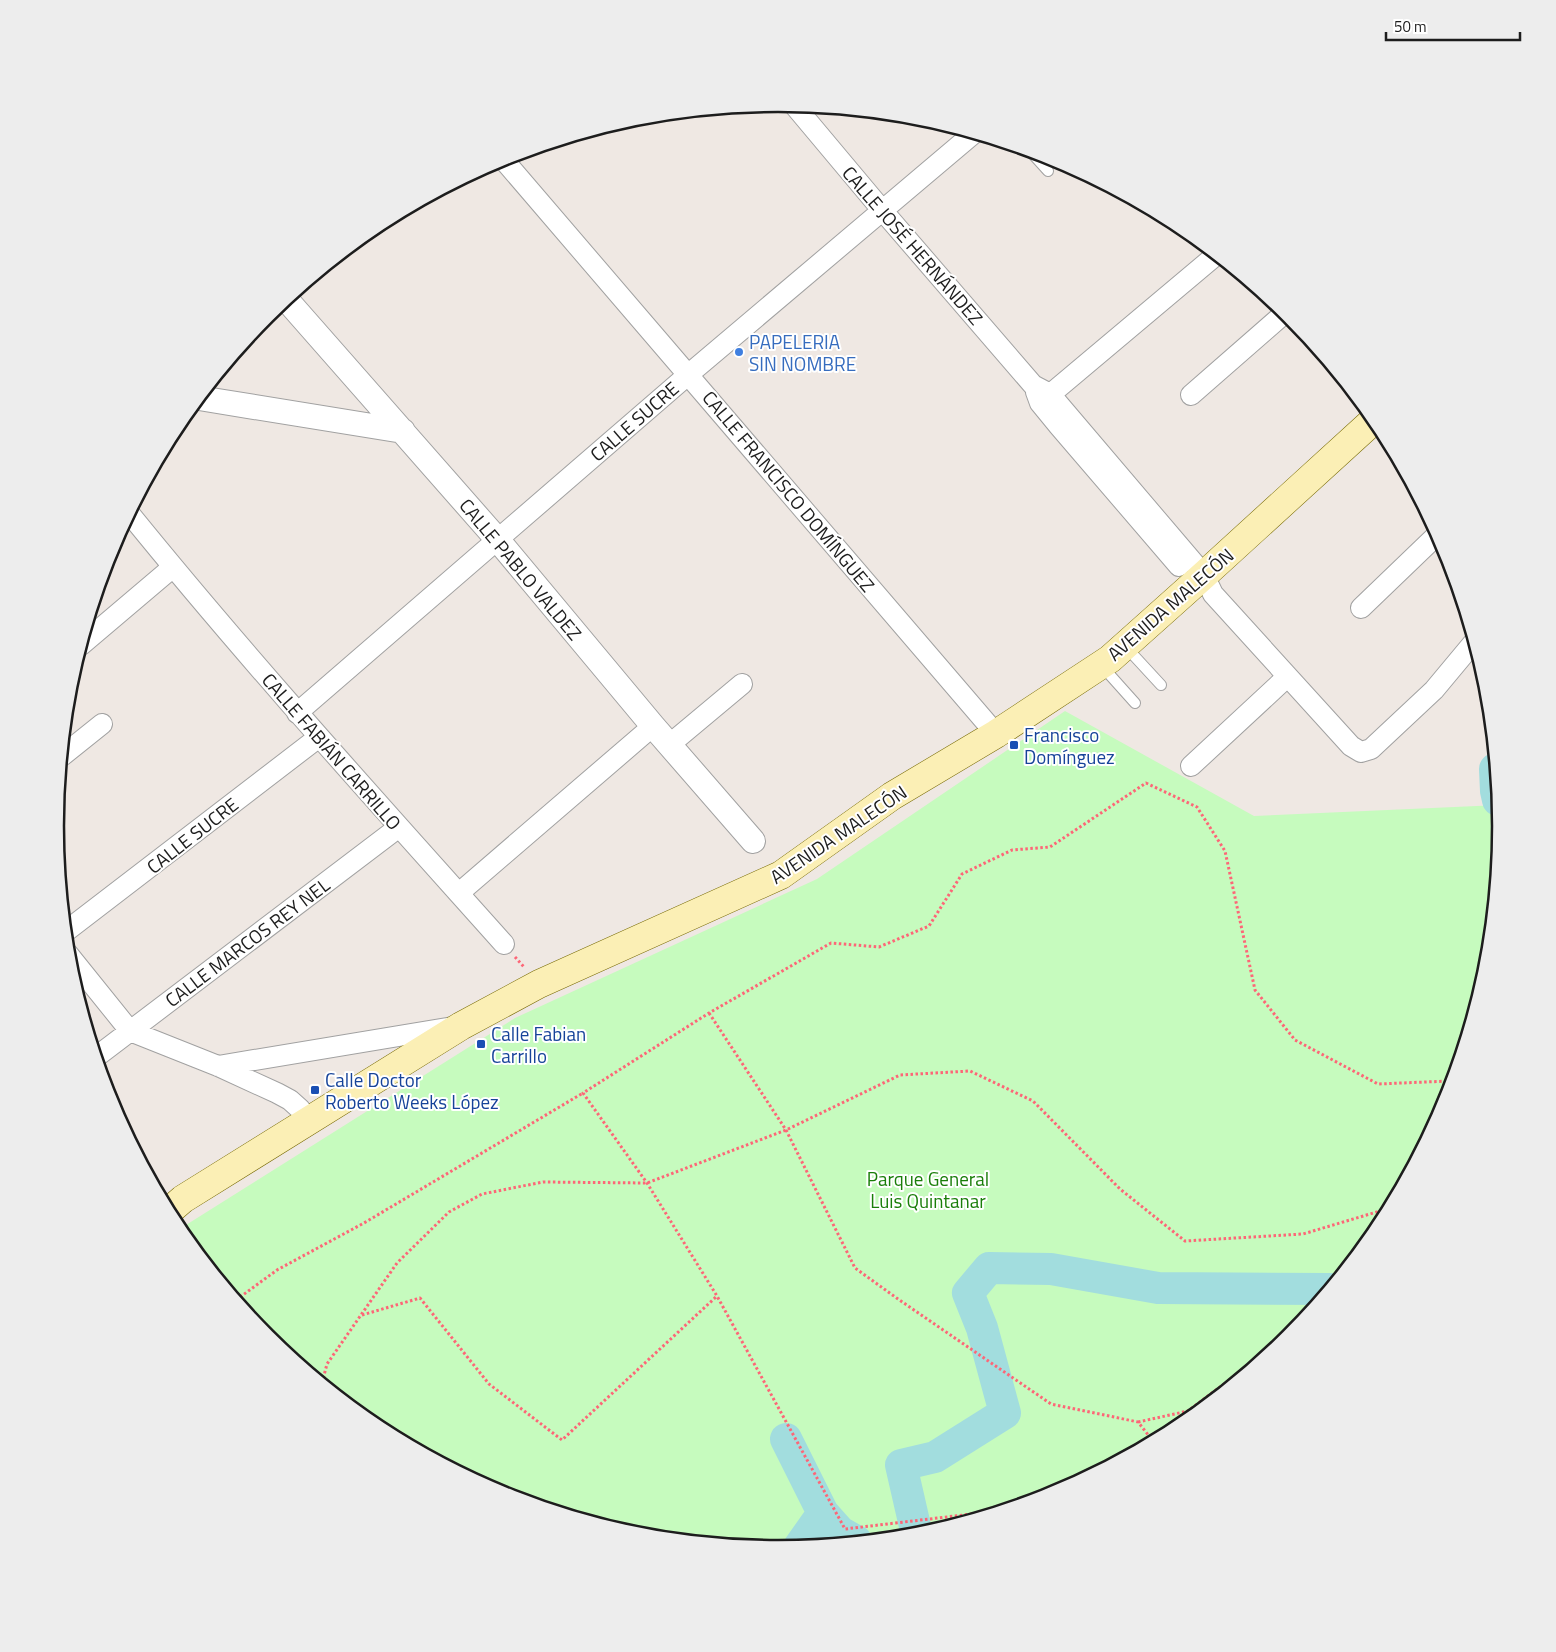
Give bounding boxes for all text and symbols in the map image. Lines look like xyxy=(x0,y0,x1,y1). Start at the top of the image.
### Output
scale bar xyxy=(1386,10,1520,42)
text: 50 m xyxy=(1394,15,1427,38)
street label: CALLE JOSÉ HERNÁNDEZ xyxy=(836,159,990,331)
place label: PAPELERIA SIN NOMBRE xyxy=(749,327,856,378)
marker: PAPELERIA SIN NOMBRE xyxy=(733,346,745,358)
street label: CALLE SUCRE xyxy=(583,374,685,468)
street label: CALLE FRANCISCO DOMÍNGUEZ xyxy=(696,384,882,598)
street label: CALLE PABLO VALDEZ xyxy=(453,492,589,646)
street label: AVENIDA MALECÓN xyxy=(1100,541,1240,667)
street label: CALLE FABIÁN CARRILLO xyxy=(255,666,409,836)
place label: Francisco Domínguez xyxy=(1024,720,1115,771)
marker: Francisco Domínguez xyxy=(1008,739,1020,751)
street label: AVENIDA MALECÓN xyxy=(764,777,912,891)
street label: CALLE SUCRE xyxy=(140,790,244,880)
street label: CALLE MARCOS REY NEL xyxy=(159,870,335,1014)
place label: Calle Fabian Carrillo xyxy=(491,1019,586,1070)
marker: Calle Fabian Carrillo xyxy=(475,1038,487,1050)
place label: Calle Doctor Roberto Weeks López xyxy=(325,1065,499,1116)
marker: Calle Doctor Roberto Weeks López xyxy=(309,1084,321,1096)
park label: Parque General Luis Quintanar xyxy=(867,1164,989,1215)

